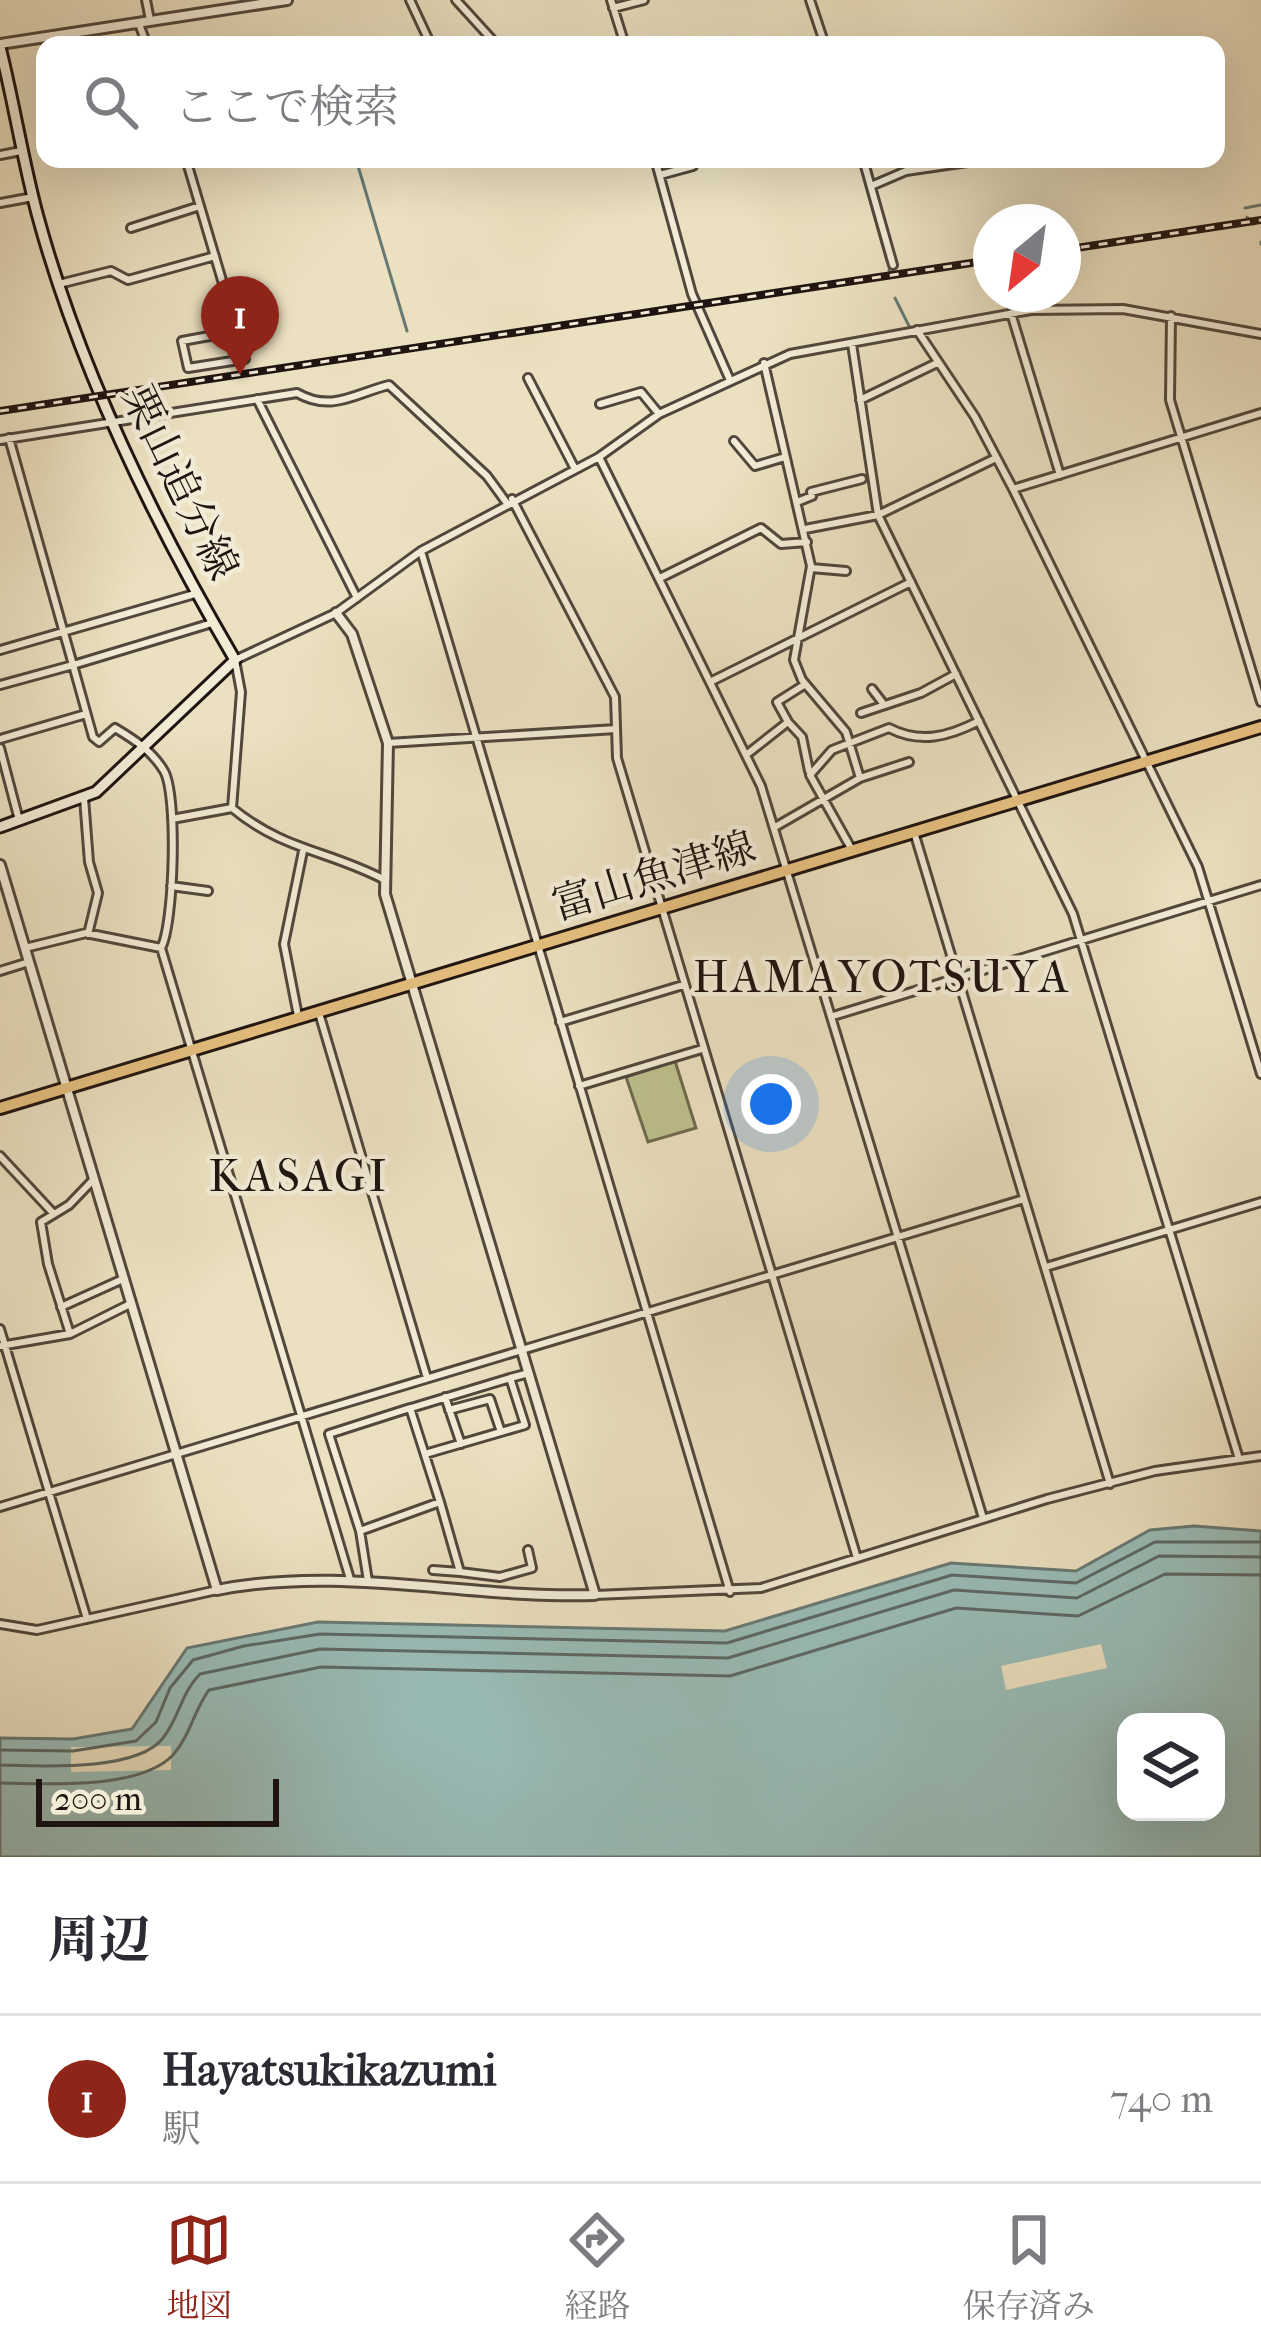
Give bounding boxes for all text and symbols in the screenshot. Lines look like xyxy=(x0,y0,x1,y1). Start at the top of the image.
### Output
search box xyxy=(36,36,1225,168)
icon: search xyxy=(78,69,144,135)
text: ここで検索 xyxy=(174,81,399,134)
north arrow xyxy=(973,204,1081,312)
pin: 1 xyxy=(201,276,279,375)
street label: 栗山追分線 xyxy=(112,378,248,588)
street label: 富山魚津線 xyxy=(546,822,761,931)
district label: HAMAYOTSUYA xyxy=(693,951,1071,1004)
your location xyxy=(741,1074,801,1134)
district label: KASAGI xyxy=(209,1150,389,1203)
map controls xyxy=(1117,1713,1225,1821)
button: layers xyxy=(1117,1713,1225,1821)
scale bar xyxy=(36,1773,279,1826)
text: 200 m xyxy=(54,1780,142,1819)
text: 周辺 xyxy=(48,1910,150,1970)
text: Hayatsukikazumi xyxy=(162,2044,496,2097)
text: 1 xyxy=(80,2076,94,2122)
text: 740 m xyxy=(1110,2076,1213,2122)
text: 駅 xyxy=(162,2106,201,2152)
tab: 地図 xyxy=(166,2207,232,2326)
tab: 経路 xyxy=(564,2207,630,2326)
tab: 保存済み xyxy=(963,2207,1095,2326)

